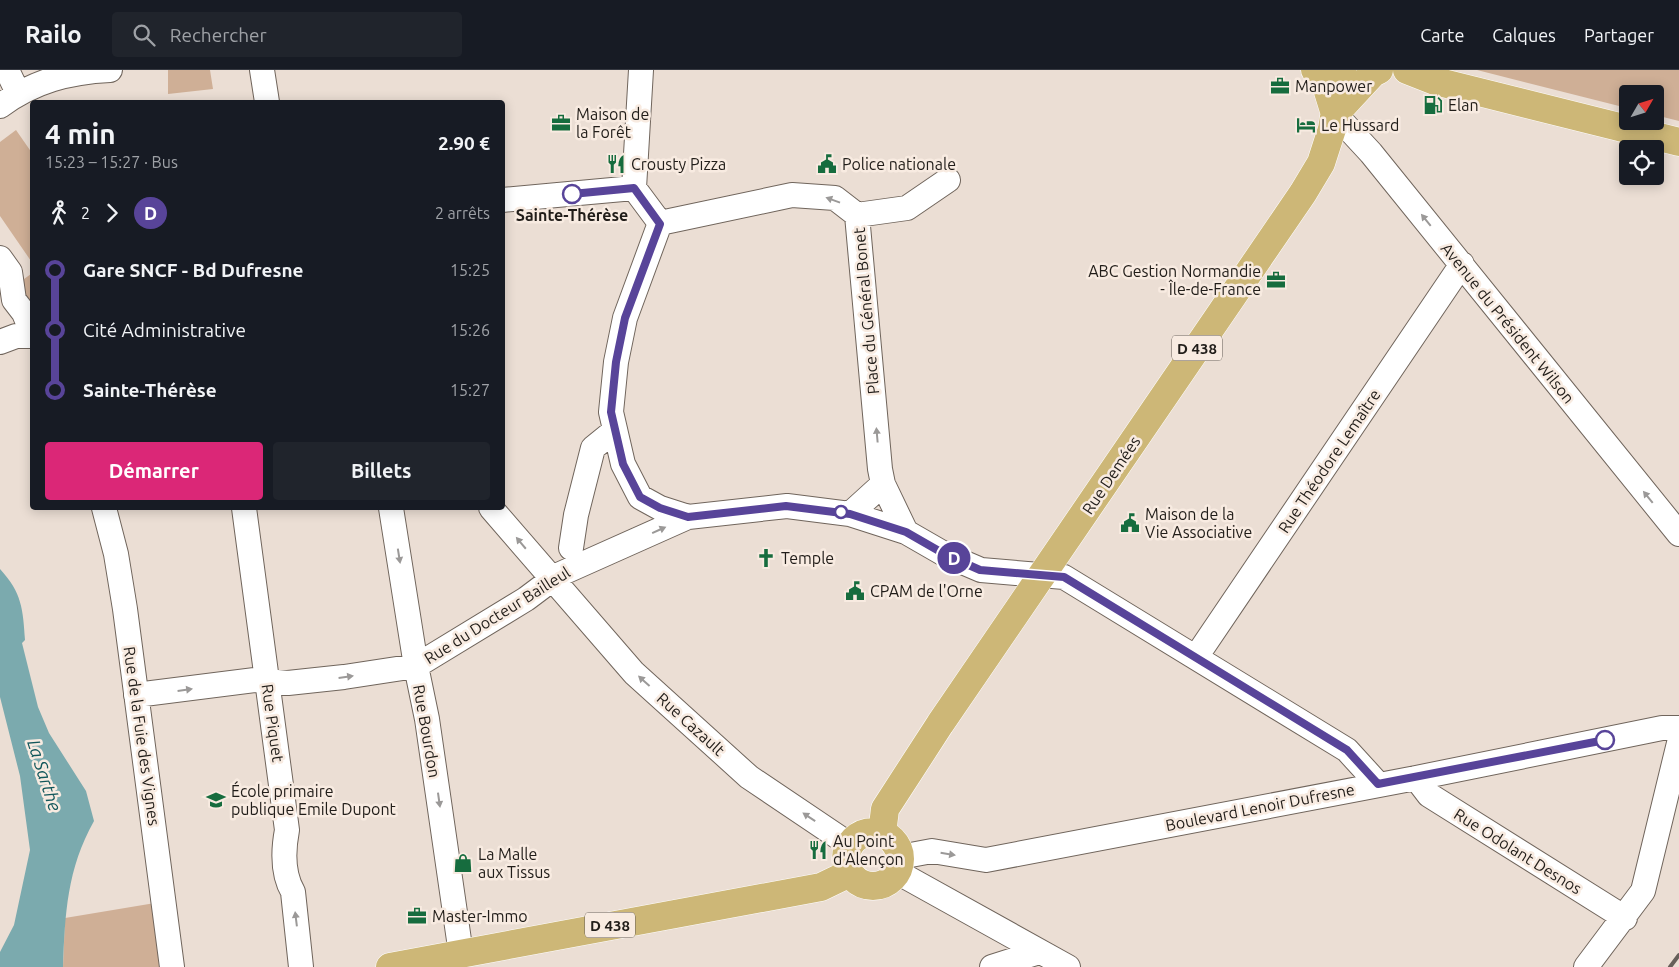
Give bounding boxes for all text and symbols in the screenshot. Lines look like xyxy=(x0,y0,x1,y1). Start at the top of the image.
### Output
search box xyxy=(112,12,462,57)
text: Railo xyxy=(25,21,82,48)
icon: search xyxy=(130,21,158,49)
text: Rechercher xyxy=(170,24,267,46)
text: Carte xyxy=(1420,25,1464,45)
text: Calques xyxy=(1492,25,1556,45)
text: Partager xyxy=(1584,25,1654,45)
office icon: Manpower xyxy=(1269,75,1291,97)
place label: Manpower xyxy=(1295,77,1372,95)
north arrow xyxy=(1619,85,1664,130)
map controls xyxy=(1619,85,1664,185)
fuel station icon: Elan xyxy=(1422,94,1444,116)
place label: Elan xyxy=(1448,96,1479,114)
place label: Maison de la Forêt xyxy=(576,105,649,141)
office icon: Maison de la Forêt xyxy=(550,112,572,134)
hotel icon: Le Hussard xyxy=(1295,114,1317,136)
place label: Le Hussard xyxy=(1321,116,1399,134)
text: 4 min xyxy=(45,118,116,149)
text: 2.90 € xyxy=(438,132,490,154)
button: locate xyxy=(1619,140,1664,185)
text: 15:23 – 15:27 · Bus xyxy=(45,153,178,171)
restaurant icon: Crousty Pizza xyxy=(605,153,627,175)
public building icon: Police nationale xyxy=(816,153,838,175)
place label: Crousty Pizza xyxy=(631,155,726,173)
place label: Police nationale xyxy=(842,155,956,173)
marker: Sainte-Thérèse xyxy=(562,184,582,204)
one-way arrow xyxy=(825,196,840,204)
icon: walk xyxy=(45,199,73,227)
icon: forward xyxy=(98,199,126,227)
text: D xyxy=(144,203,157,223)
text: 2 xyxy=(81,204,90,222)
text: 2 arrêts xyxy=(435,204,490,222)
place label: Sainte-Thérèse xyxy=(516,206,628,224)
one-way arrow xyxy=(1420,214,1431,227)
street label: Place du Général Bonet xyxy=(850,226,882,395)
street label: Avenue du Président Wilson xyxy=(1438,239,1578,407)
text: Gare SNCF - Bd Dufresne xyxy=(83,259,304,281)
text: 15:25 xyxy=(450,261,490,279)
place label: ABC Gestion Normandie - Île-de-France xyxy=(1088,262,1261,298)
office icon: ABC Gestion Normandie - Île-de-France xyxy=(1265,269,1287,291)
text: Cité Administrative xyxy=(83,319,246,341)
text: 15:26 xyxy=(450,321,490,339)
road number: D 438 xyxy=(1172,336,1222,360)
text: Sainte-Thérèse xyxy=(83,379,217,401)
text: 15:27 xyxy=(450,381,490,399)
street label: Rue Théodore Lemaître xyxy=(1274,386,1384,536)
one-way arrow xyxy=(873,427,881,443)
street label: Rue Demées xyxy=(1078,433,1144,517)
button: Démarrer xyxy=(45,442,263,500)
button: Billets xyxy=(273,442,490,500)
one-way arrow xyxy=(1643,490,1654,503)
unlabelled marker xyxy=(834,505,848,519)
place label: Maison de la Vie Associative xyxy=(1145,505,1252,541)
public building icon: Maison de la Vie Associative xyxy=(1119,512,1141,534)
one-way arrow xyxy=(652,526,666,534)
one-way arrow xyxy=(516,537,527,550)
line badge: D xyxy=(938,542,970,574)
church icon: Temple xyxy=(755,547,777,569)
one-way arrow xyxy=(395,548,403,564)
text: D xyxy=(947,548,961,568)
place label: Temple xyxy=(781,549,834,567)
street label: Rue du Docteur Bailleul xyxy=(421,563,573,667)
public building icon: CPAM de l'Orne xyxy=(844,580,866,602)
place label: CPAM de l'Orne xyxy=(870,582,983,600)
street label: Rue de la Fuie des Vignes xyxy=(121,645,163,827)
one-way arrow xyxy=(339,673,355,681)
one-way arrow xyxy=(638,675,650,687)
street label: Rue Piquet xyxy=(259,683,287,764)
street label: Rue Bourdon xyxy=(410,683,444,779)
one-way arrow xyxy=(177,686,193,694)
street label: Rue Cazault xyxy=(653,689,729,760)
unlabelled marker xyxy=(1595,730,1615,750)
water label: La Sarthe xyxy=(24,737,66,813)
place label: École primaire publique Emile Dupont xyxy=(231,780,397,818)
street label: Boulevard Lenoir Dufresne xyxy=(1164,780,1356,834)
school or university icon: École primaire publique Emile Dupont xyxy=(205,789,227,811)
one-way arrow xyxy=(435,792,443,808)
street label: Rue Odolant Desnos xyxy=(1451,804,1585,898)
one-way arrow xyxy=(803,813,816,822)
place label: Au Point d'Alençon xyxy=(833,832,904,868)
restaurant icon: Au Point d'Alençon xyxy=(807,839,829,861)
place label: La Malle aux Tissus xyxy=(478,845,550,881)
one-way arrow xyxy=(941,850,957,858)
shop icon: La Malle aux Tissus xyxy=(452,852,474,874)
office icon: Master-Immo xyxy=(406,905,428,927)
place label: Master-Immo xyxy=(432,907,528,925)
one-way arrow xyxy=(292,910,300,926)
road number: D 438 xyxy=(585,912,635,938)

